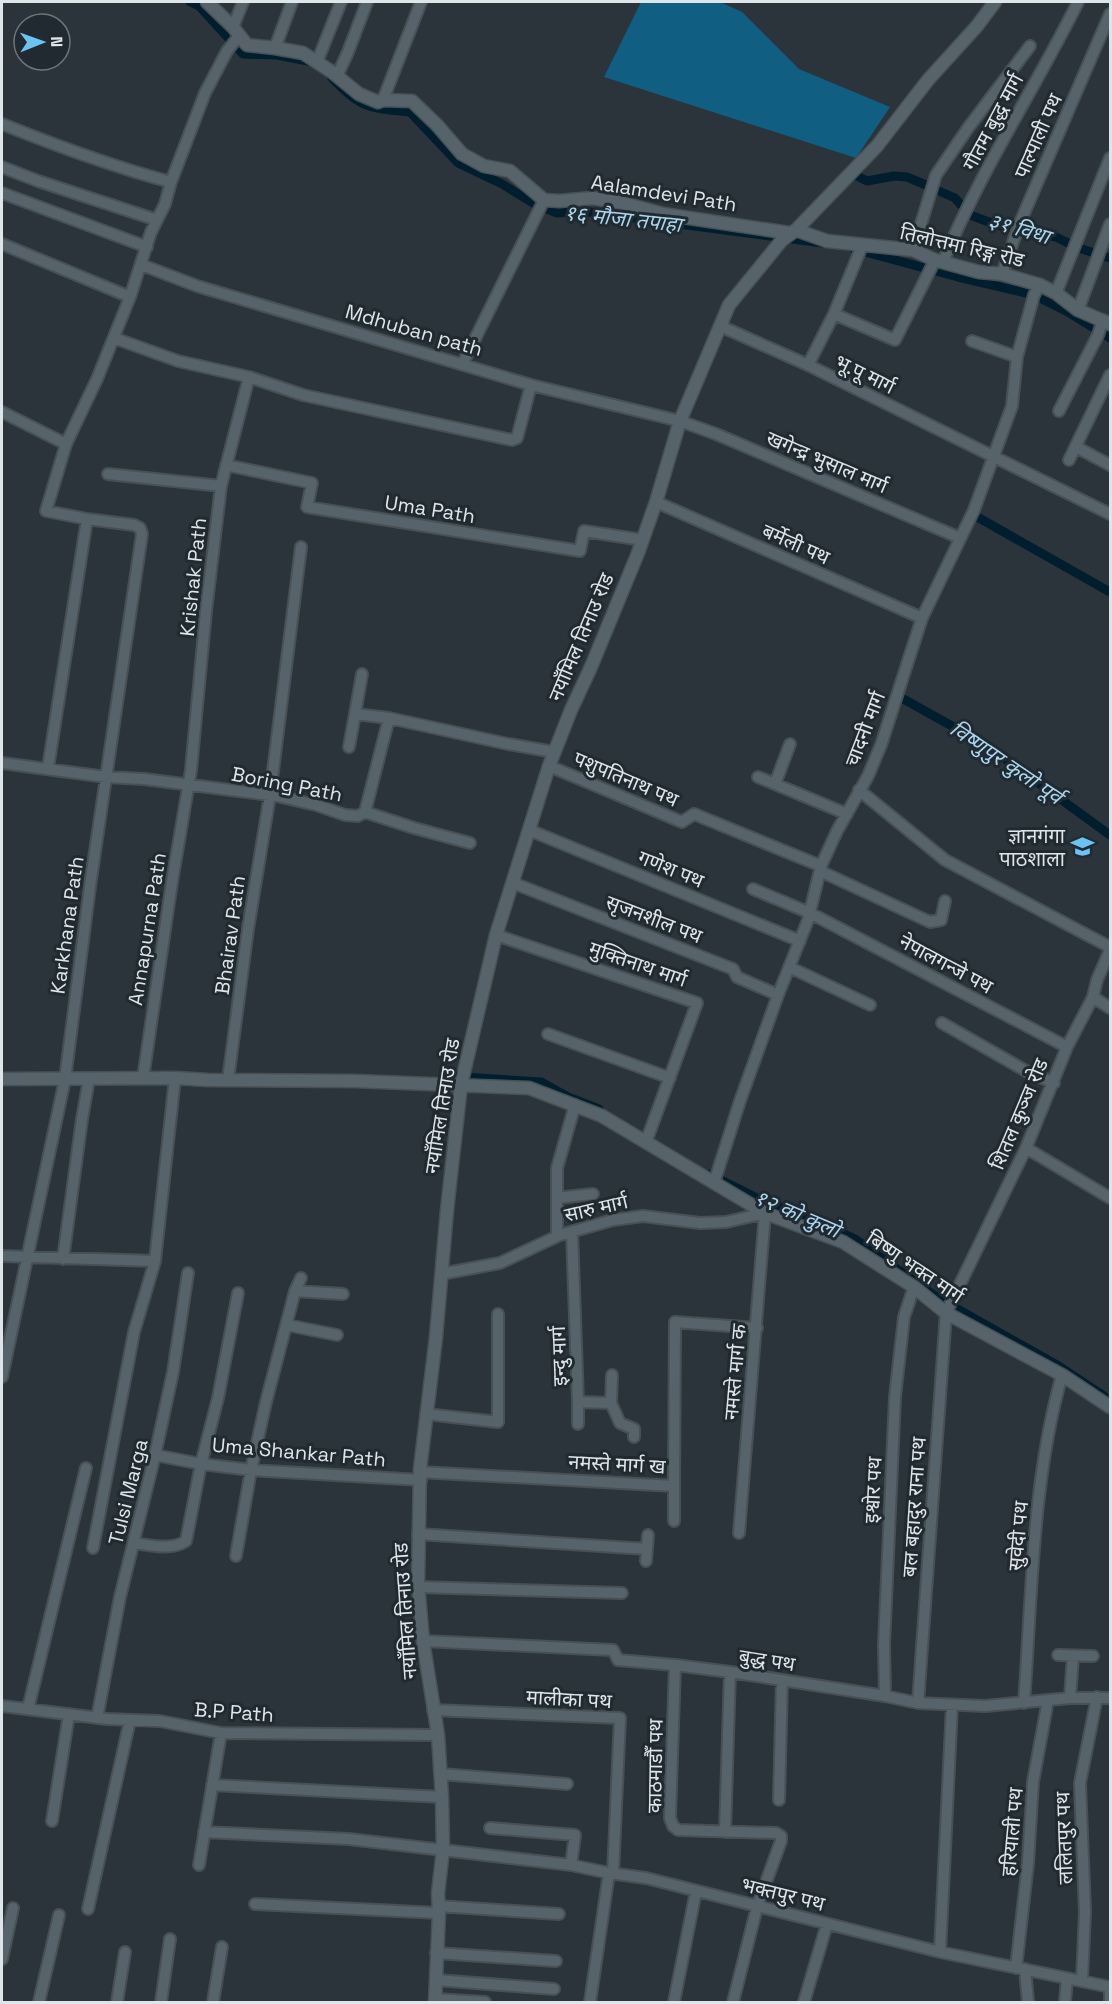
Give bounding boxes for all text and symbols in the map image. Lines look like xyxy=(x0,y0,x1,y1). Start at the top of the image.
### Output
north arrow xyxy=(12,12,72,72)
text: N xyxy=(46,36,67,47)
street label: गौतम बुद्ध मार्ग xyxy=(957,68,1030,175)
street label: पाल्पाली पथ xyxy=(1008,89,1069,182)
street label: Aalamdevi Path xyxy=(589,169,739,217)
water label: १६ मौजा तपाहा xyxy=(563,199,686,238)
water label: ३१ विधा xyxy=(985,207,1056,251)
street label: तिलोत्तमा रिङ्ग रोड xyxy=(897,219,1027,273)
street label: Mdhuban path xyxy=(342,298,486,362)
street label: भू.पू मार्ग xyxy=(831,348,900,400)
street label: खगेन्द्र भुसाल मार्ग xyxy=(762,425,893,500)
street label: Uma Path xyxy=(383,489,477,529)
street label: Krishak Path xyxy=(174,516,212,638)
street label: बर्मेली पथ xyxy=(758,518,835,571)
street label: नयाँमिल तिनाउ रोड xyxy=(542,569,620,705)
street label: चादनी मार्ग xyxy=(839,687,892,770)
water label: विष्णुपुर कुलो पूर्व xyxy=(945,715,1072,813)
street label: पशुपतिनाथ पथ xyxy=(570,745,683,813)
street label: Boring Path xyxy=(229,761,345,807)
place label: ज्ञानगंगा पाठशाला xyxy=(999,823,1066,872)
school or university icon: ज्ञानगंगा पाठशाला xyxy=(1070,834,1096,860)
street label: गणेश पथ xyxy=(634,844,709,894)
street label: Annapurna Path xyxy=(122,851,172,1007)
street label: Karkhana Path xyxy=(44,854,90,996)
street label: Bhairav Path xyxy=(209,874,251,996)
street label: सृजनशील पथ xyxy=(602,889,707,950)
street label: नेपालगन्जे पथ xyxy=(895,928,998,1000)
street label: मुक्तिनाथ मार्ग xyxy=(586,935,691,993)
street label: नयाँमिल तिनाउ रोड xyxy=(418,1036,466,1176)
street label: शितल कुञ्ज रोड xyxy=(984,1054,1054,1174)
water label: १२ को कुलो xyxy=(750,1184,847,1245)
street label: सारु मार्ग xyxy=(562,1188,631,1228)
street label: बिष्णु भक्त मार्ग xyxy=(861,1225,970,1310)
street label: नमस्ते मार्ग क xyxy=(718,1322,752,1421)
street label: इन्दु मार्ग xyxy=(545,1324,573,1387)
street label: Uma Shankar Path xyxy=(211,1431,387,1473)
street label: बल बहादुर राना पथ xyxy=(896,1435,932,1578)
street label: Tulsi Marga xyxy=(102,1436,154,1548)
street label: नमस्ते मार्ग ख xyxy=(568,1448,667,1480)
street label: इश्वोर पथ xyxy=(858,1455,888,1524)
street label: सुवेदी पथ xyxy=(1002,1499,1034,1572)
street label: नयाँमिल तिनाउ रोड xyxy=(387,1542,423,1680)
street label: बुद्ध पथ xyxy=(737,1643,798,1677)
street label: मालीका पथ xyxy=(526,1684,614,1714)
street label: B.P Path xyxy=(193,1696,275,1728)
street label: काठमाडौँ पथ xyxy=(641,1717,669,1813)
street label: हरियाली पथ xyxy=(995,1785,1029,1877)
street label: ललितपुर पथ xyxy=(1049,1790,1079,1885)
street label: भक्तपुर पथ xyxy=(739,1871,829,1917)

